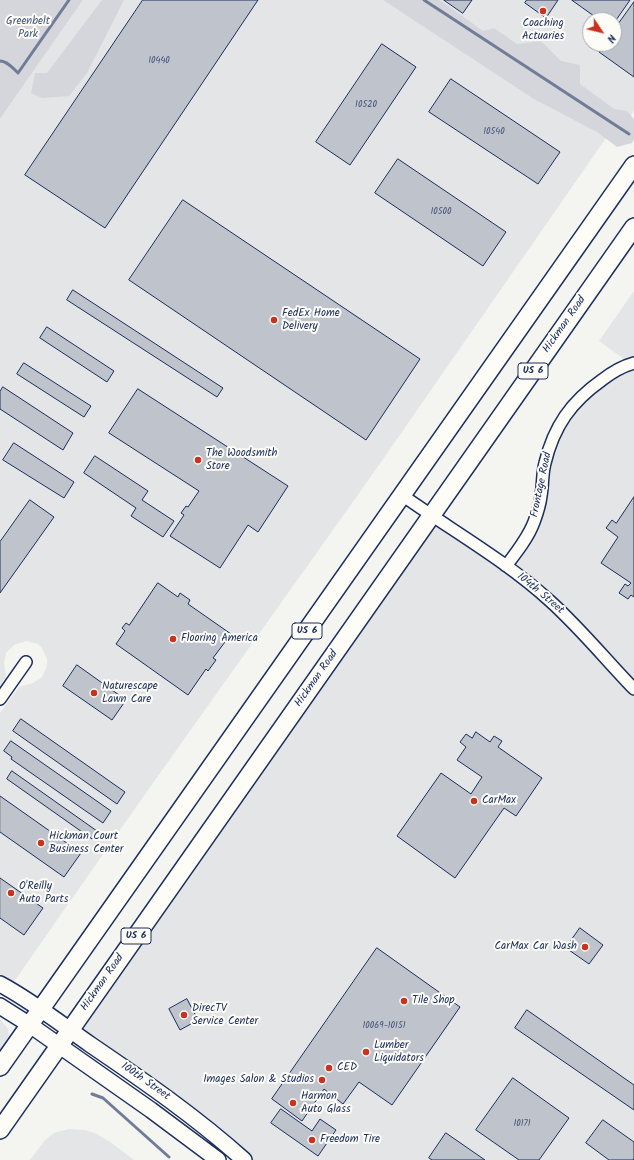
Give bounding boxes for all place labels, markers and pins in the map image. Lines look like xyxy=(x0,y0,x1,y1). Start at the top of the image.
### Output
marker: Coaching Actuaries xyxy=(538,6,548,16)
place label: Coaching Actuaries xyxy=(522,17,564,43)
place label: FedEx Home Delivery xyxy=(282,307,340,333)
marker: FedEx Home Delivery xyxy=(269,315,279,325)
place label: The Woodsmith Store xyxy=(206,447,277,473)
marker: The Woodsmith Store xyxy=(193,455,203,465)
place label: Flooring America xyxy=(181,632,258,646)
marker: Flooring America xyxy=(168,634,178,644)
place label: Naturescape Lawn Care xyxy=(102,680,158,706)
marker: Naturescape Lawn Care xyxy=(89,688,99,698)
place label: CarMax xyxy=(482,794,516,808)
marker: CarMax xyxy=(469,796,479,806)
place label: Hickman Court Business Center xyxy=(49,830,123,856)
marker: Hickman Court Business Center xyxy=(36,838,46,848)
place label: O'Reilly Auto Parts xyxy=(19,880,68,906)
marker: O'Reilly Auto Parts xyxy=(6,888,16,898)
place label: CarMax Car Wash xyxy=(495,940,577,954)
marker: CarMax Car Wash xyxy=(580,942,590,952)
place label: Tile Shop xyxy=(412,994,455,1008)
marker: Tile Shop xyxy=(399,996,409,1006)
place label: DirecTV Service Center xyxy=(192,1002,258,1028)
marker: DirecTV Service Center xyxy=(179,1010,189,1020)
place label: Lumber Liquidators xyxy=(374,1039,424,1065)
marker: Lumber Liquidators xyxy=(361,1047,371,1057)
place label: CED xyxy=(337,1061,357,1075)
marker: CED xyxy=(324,1063,334,1073)
place label: Images Salon & Studios xyxy=(203,1073,314,1087)
marker: Images Salon & Studios xyxy=(317,1075,327,1085)
place label: Harmon Auto Glass xyxy=(301,1090,351,1116)
marker: Harmon Auto Glass xyxy=(288,1098,298,1108)
place label: Freedom Tire xyxy=(320,1133,380,1147)
marker: Freedom Tire xyxy=(307,1135,317,1145)

